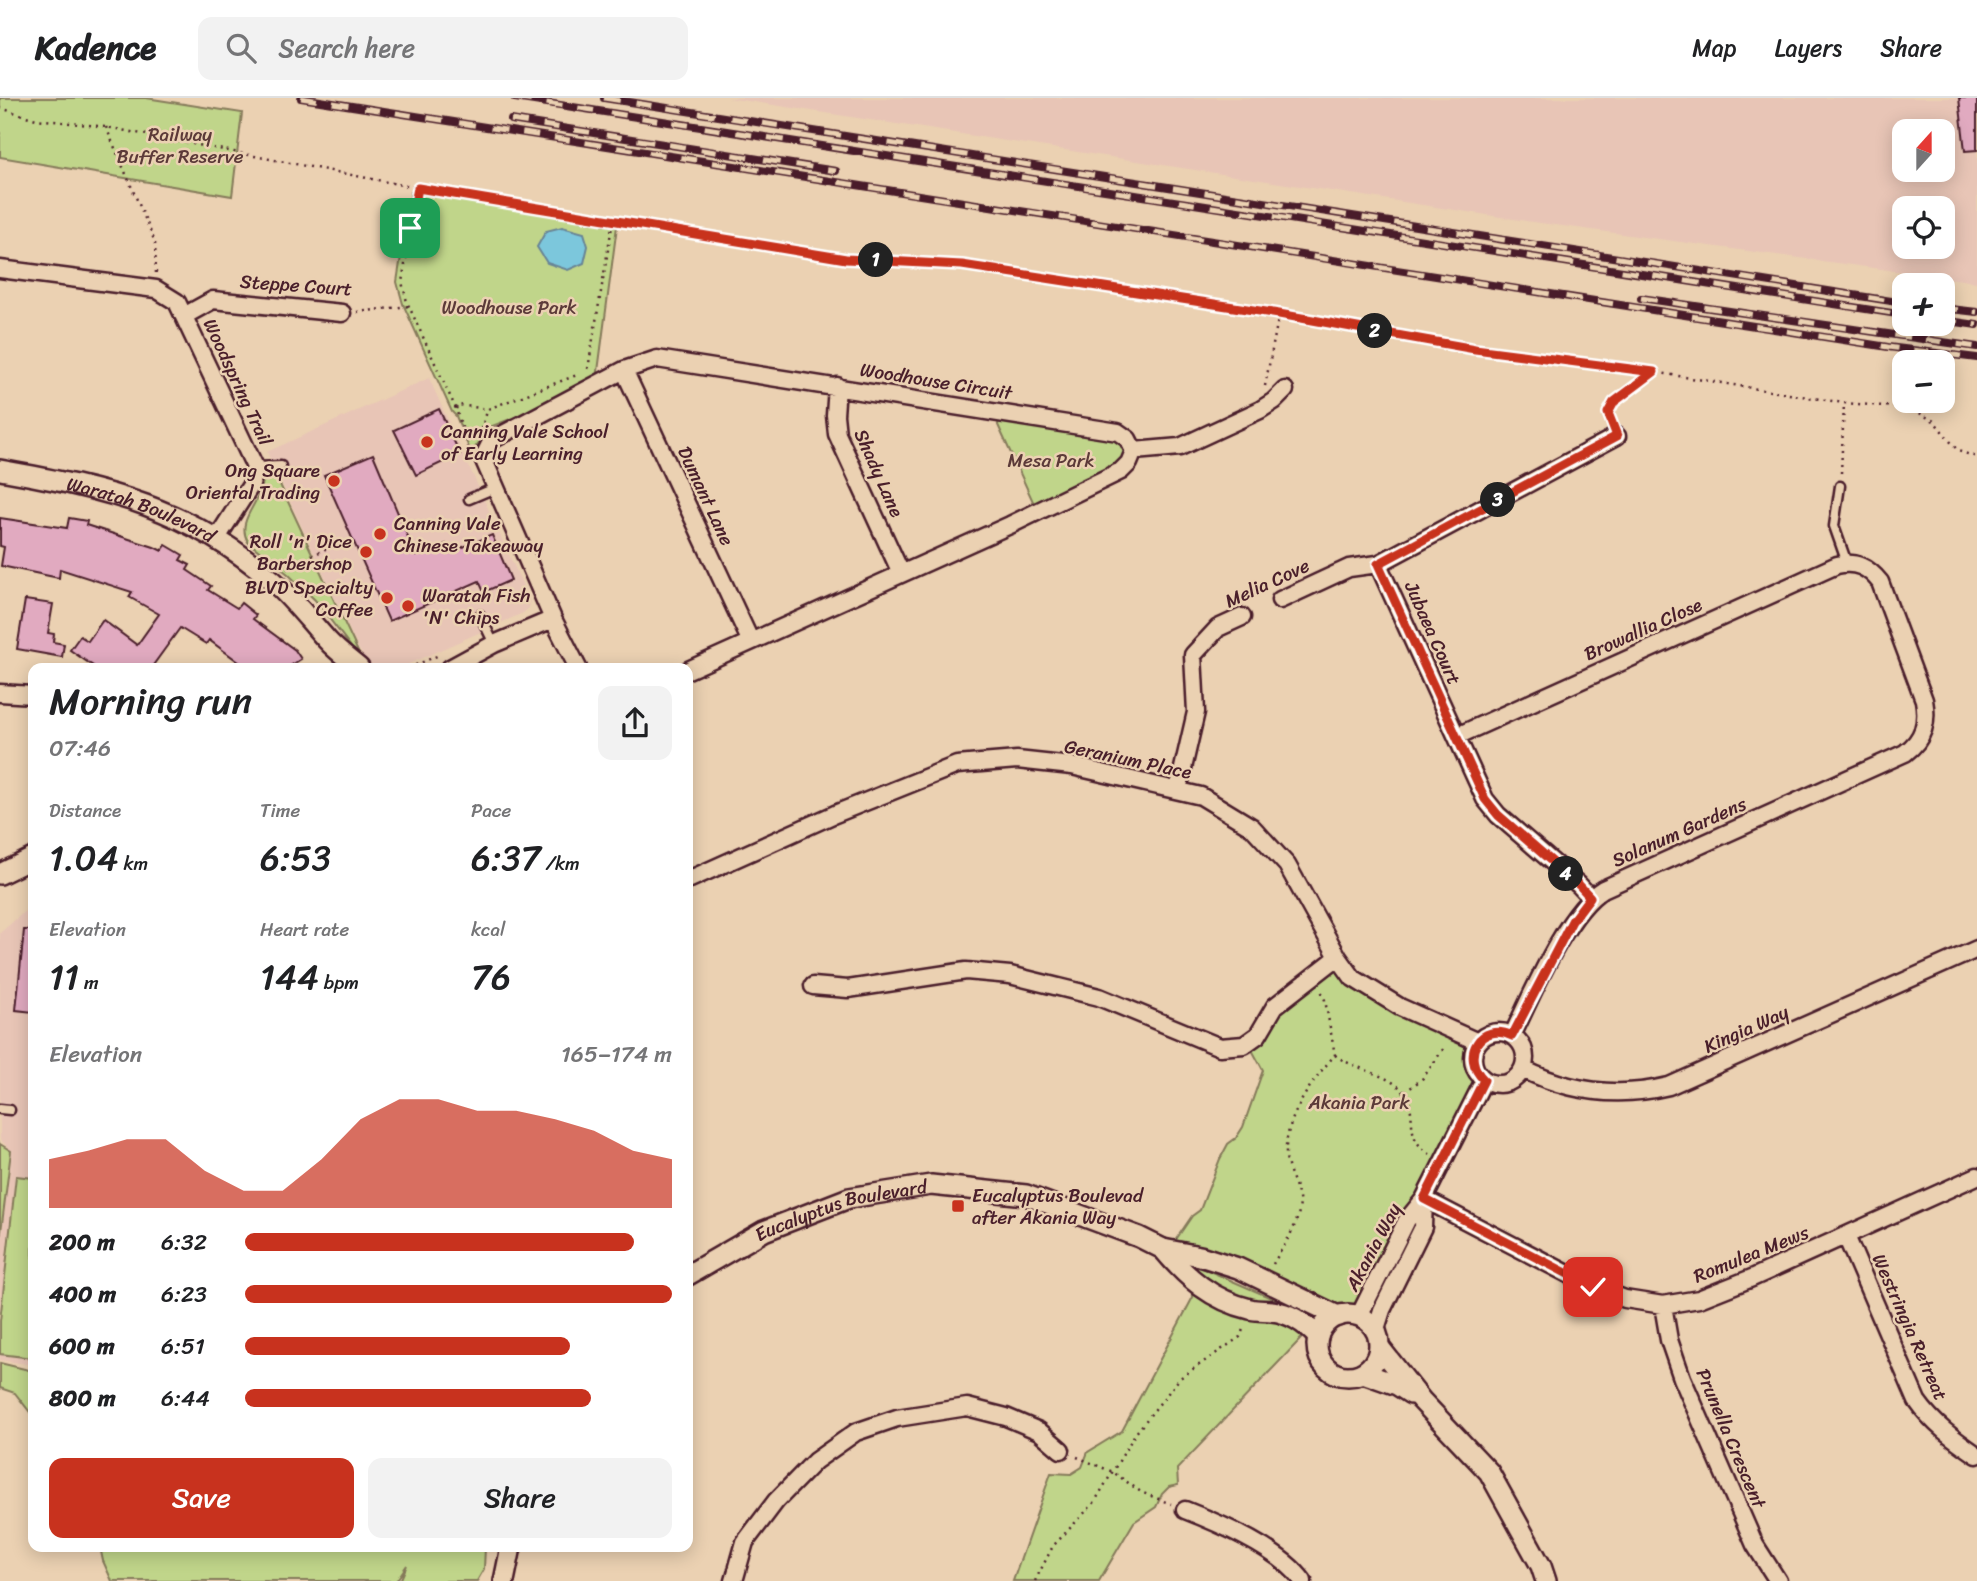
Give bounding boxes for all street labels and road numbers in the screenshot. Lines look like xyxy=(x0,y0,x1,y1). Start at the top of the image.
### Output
street label: Steppe Court xyxy=(239,265,353,305)
street label: Woodspring Trail xyxy=(194,313,282,452)
street label: Woodhouse Circuit xyxy=(858,353,1016,410)
street label: Shady Lane xyxy=(845,423,913,523)
street label: Dumant Lane xyxy=(668,441,744,552)
street label: Waratah Boulevard xyxy=(64,467,224,553)
street label: Melia Cove xyxy=(1219,549,1315,617)
street label: Jubaea Court xyxy=(1395,575,1471,690)
street label: Browallia Close xyxy=(1578,588,1708,670)
street label: Geranium Place xyxy=(1061,729,1195,789)
street label: Solanum Gardens xyxy=(1606,787,1752,876)
street label: Kingia Way xyxy=(1698,995,1794,1062)
street label: Eucalyptus Boulevard xyxy=(748,1169,931,1250)
street label: Akania Way xyxy=(1335,1197,1410,1298)
street label: Romulea Mews xyxy=(1688,1216,1814,1292)
street label: Westringia Retreat xyxy=(1863,1248,1957,1406)
street label: Prunella Crescent xyxy=(1687,1363,1776,1514)

